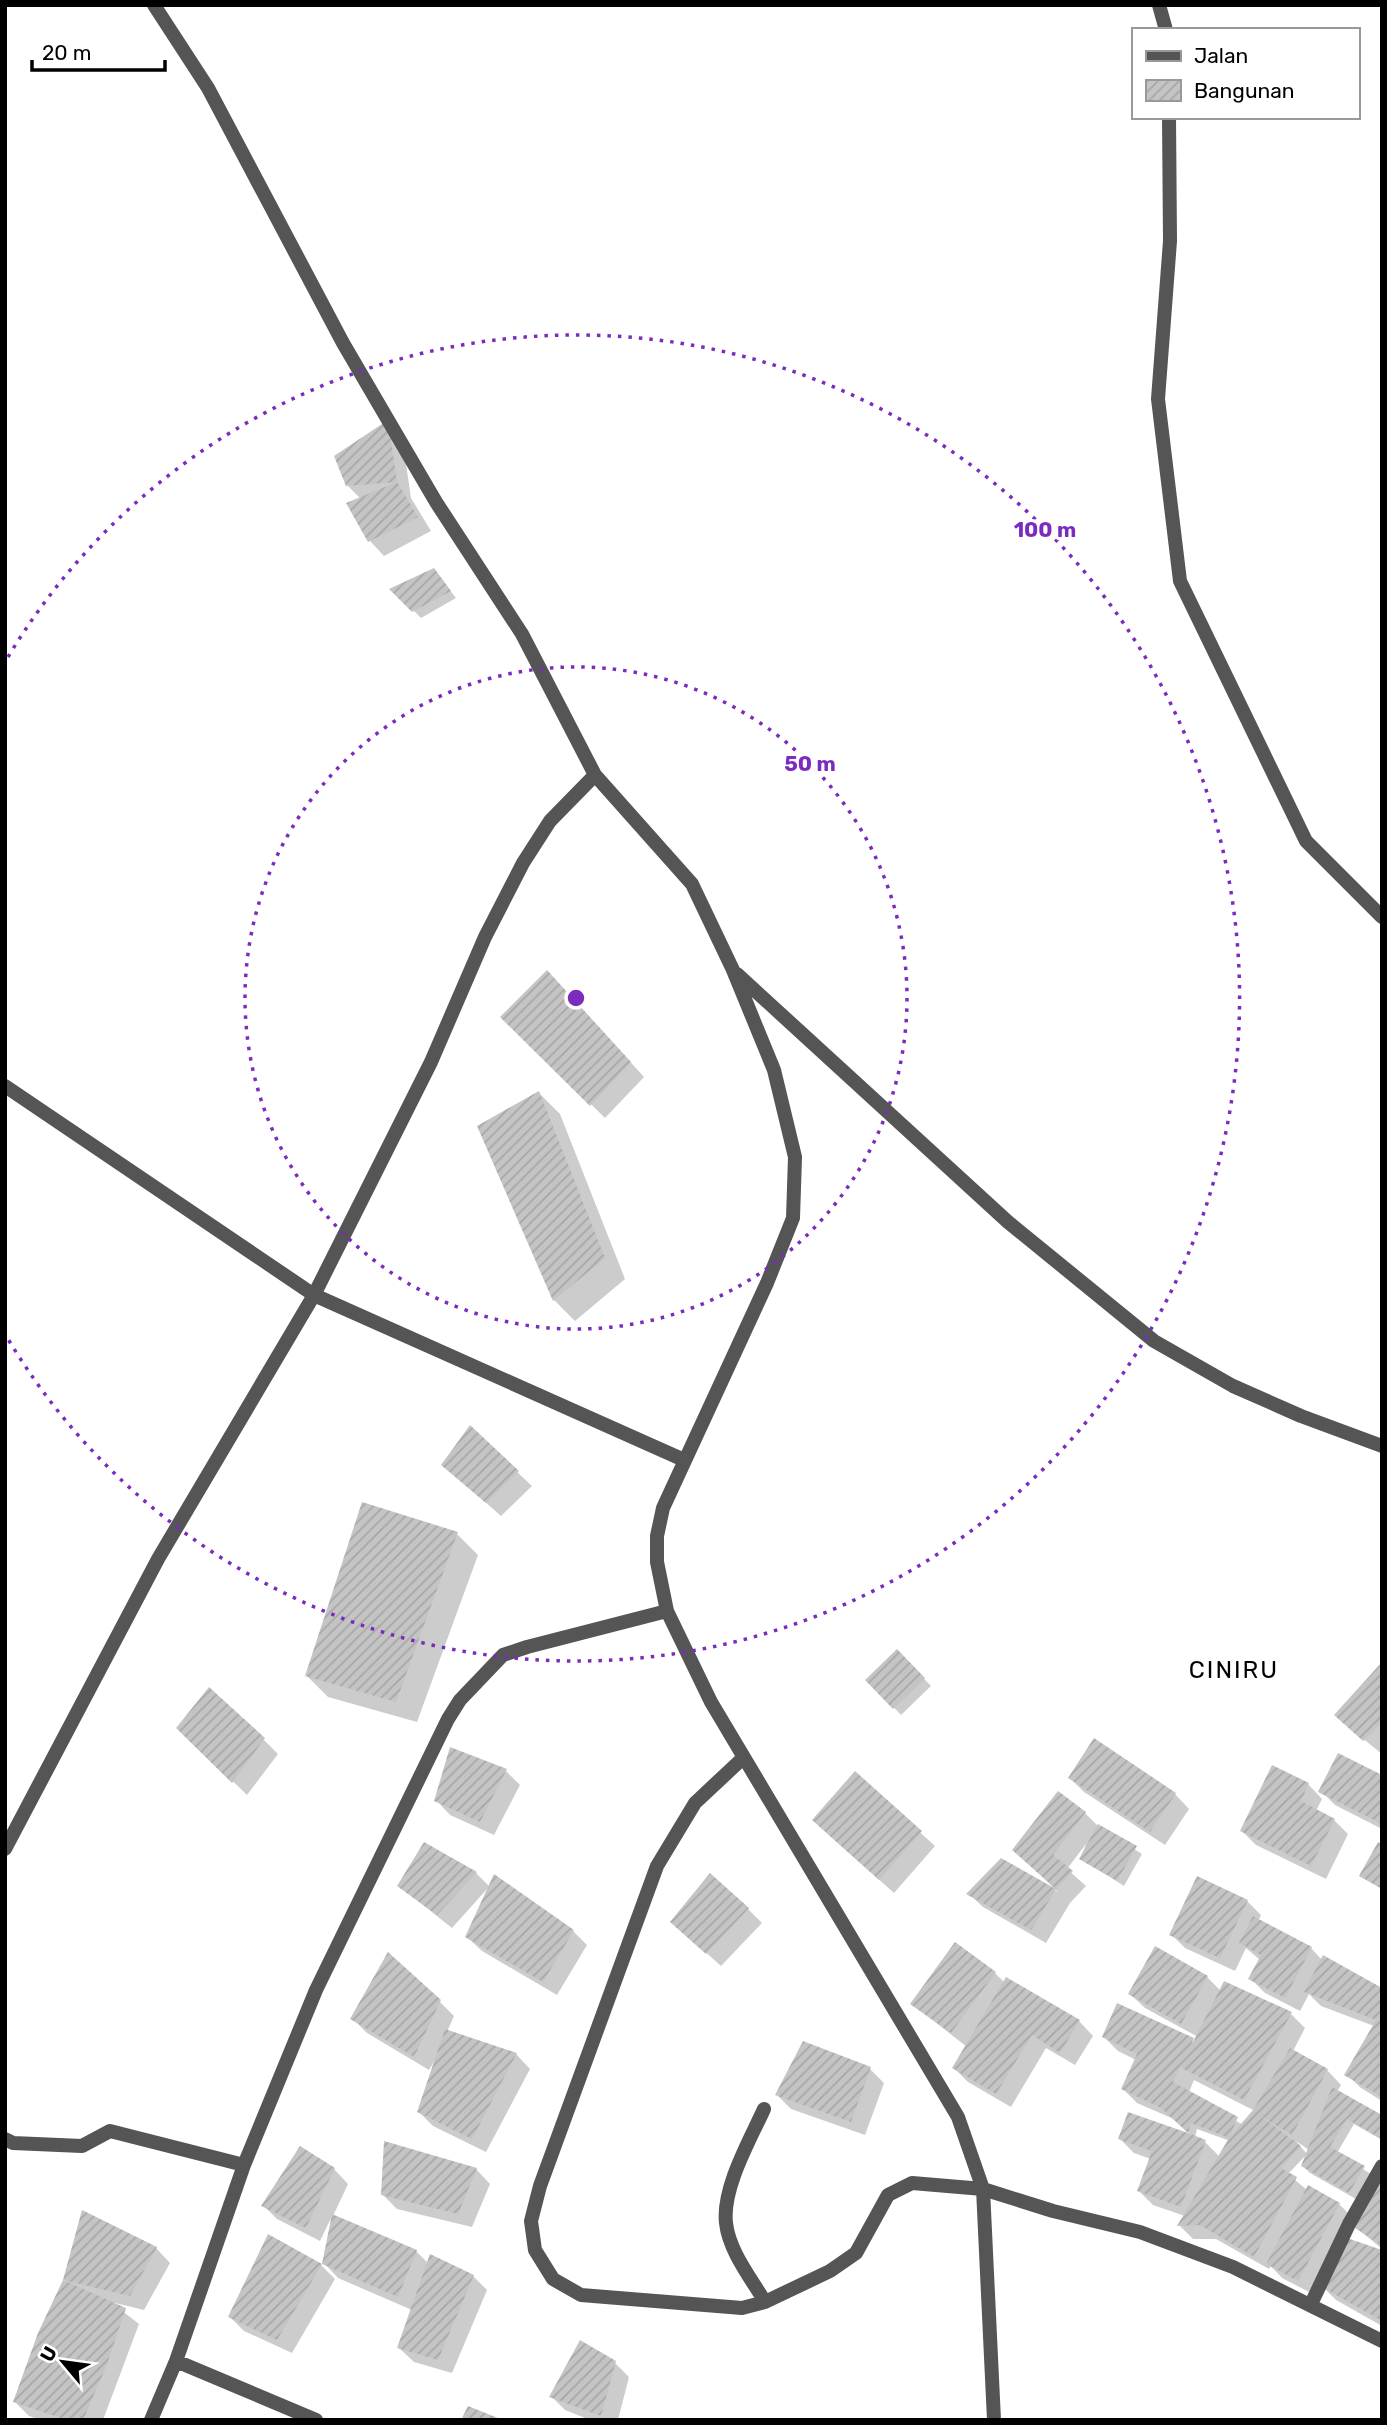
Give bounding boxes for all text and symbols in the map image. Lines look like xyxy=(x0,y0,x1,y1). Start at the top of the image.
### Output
scale bar xyxy=(32,28,164,72)
legend xyxy=(1132,28,1359,119)
text: 20 m xyxy=(42,40,91,65)
text: Jalan xyxy=(1194,43,1248,68)
text: Bangunan xyxy=(1194,78,1295,103)
text: 100 m xyxy=(1014,517,1076,542)
text: 50 m xyxy=(784,751,836,776)
centre of rings xyxy=(564,986,588,1010)
district label: CINIRU xyxy=(1189,1656,1279,1684)
north arrow xyxy=(28,2327,98,2397)
text: U xyxy=(35,2342,62,2366)

